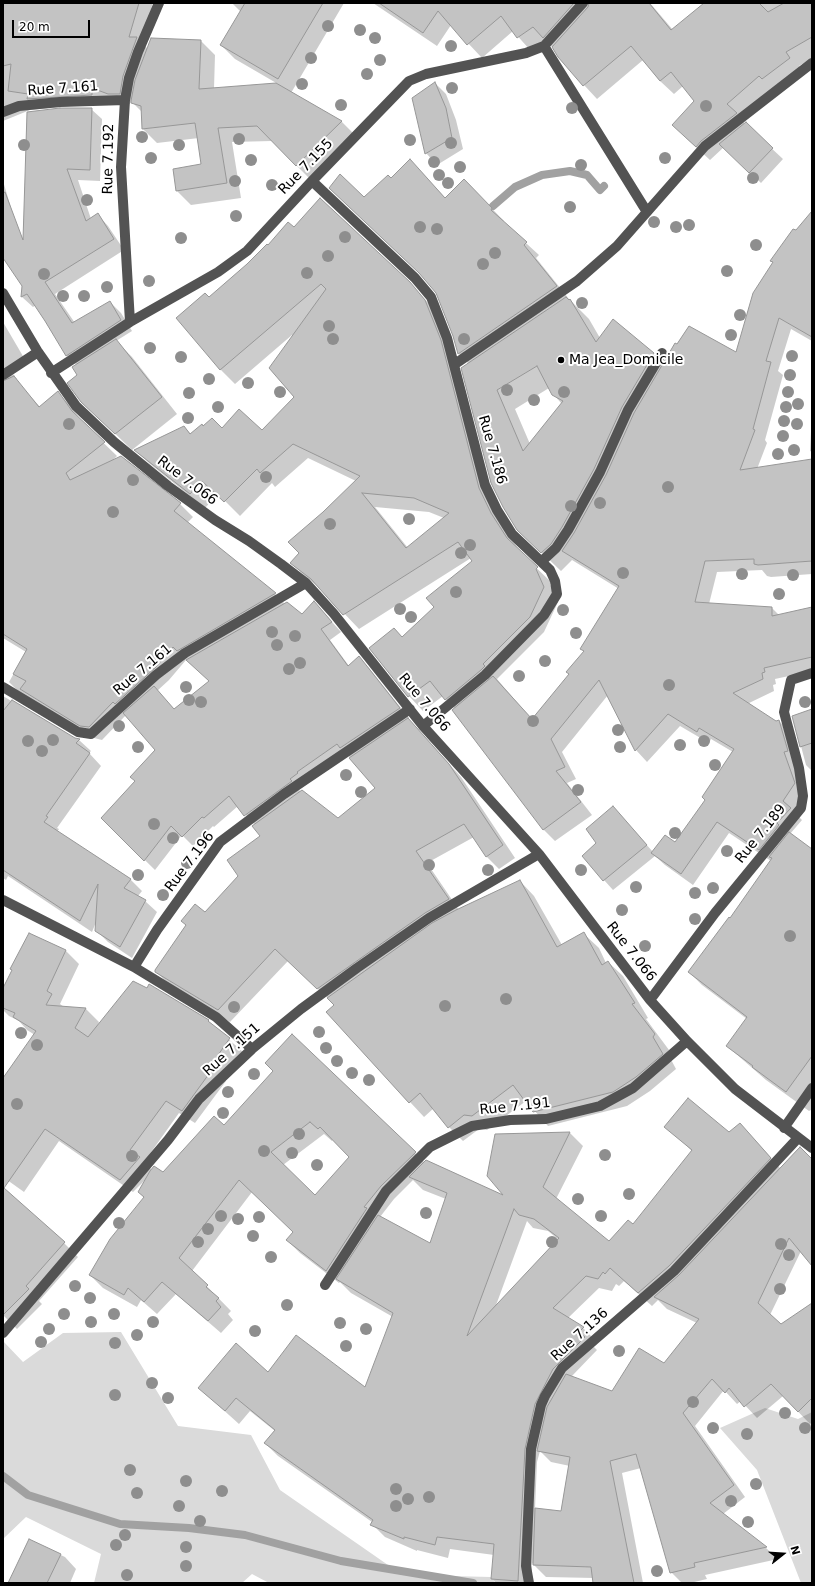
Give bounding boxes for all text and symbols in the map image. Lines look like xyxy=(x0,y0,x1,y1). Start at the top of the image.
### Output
scale bar xyxy=(14,12,92,38)
text: 20 m xyxy=(19,20,50,34)
street label: Rue 7.161 xyxy=(27,78,99,100)
street label: Rue 7.192 xyxy=(100,123,118,195)
street label: Rue 7.155 xyxy=(275,136,337,198)
place label: Ma Jea_Domicile xyxy=(569,352,683,368)
marker: Ma Jea_Domicile xyxy=(556,355,566,365)
street label: Rue 7.186 xyxy=(474,414,510,486)
street label: Rue 7.066 xyxy=(154,453,220,509)
street label: Rue 7.161 xyxy=(110,641,176,699)
street label: Rue 7.066 xyxy=(395,670,453,736)
street label: Rue 7.189 xyxy=(732,801,790,867)
street label: Rue 7.196 xyxy=(162,829,218,895)
street label: Rue 7.066 xyxy=(602,919,660,985)
street label: Rue 7.151 xyxy=(200,1020,264,1080)
street label: Rue 7.191 xyxy=(479,1095,551,1119)
street label: Rue 7.136 xyxy=(548,1305,612,1365)
north arrow xyxy=(763,1534,803,1574)
text: N xyxy=(787,1544,803,1557)

